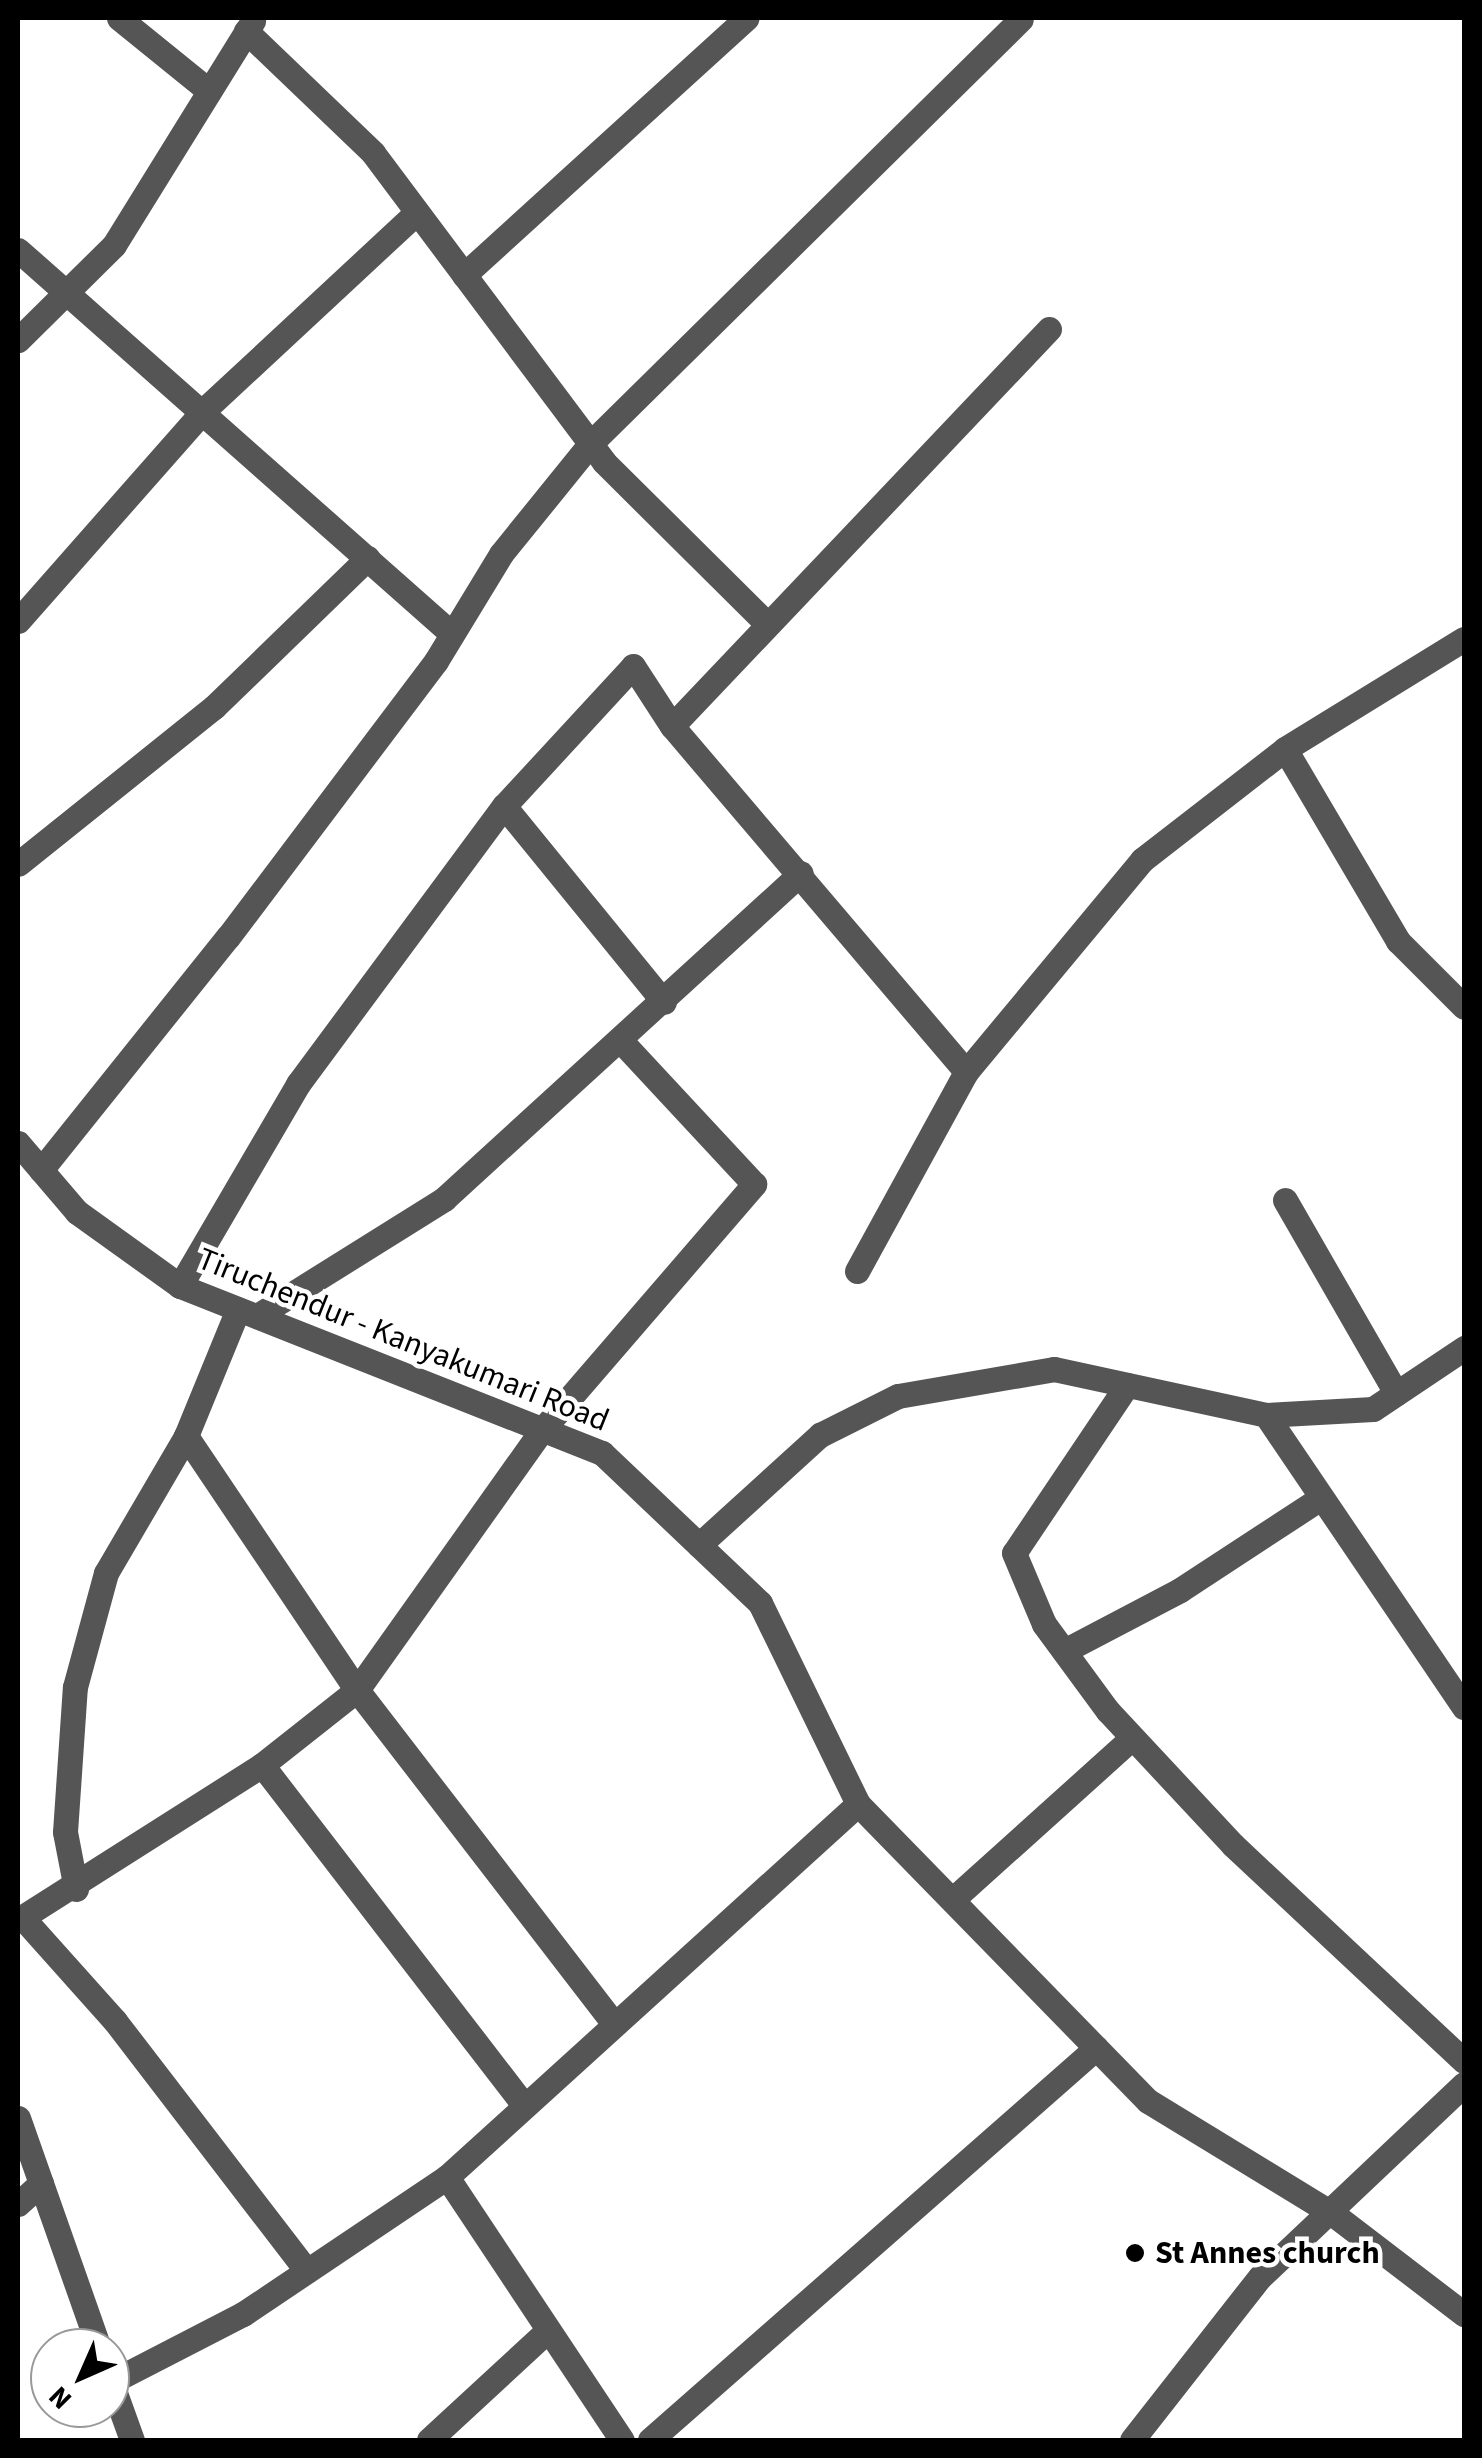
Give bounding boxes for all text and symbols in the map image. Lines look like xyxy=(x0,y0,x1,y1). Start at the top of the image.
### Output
street label: Tiruchendur - Kanyakumari Road xyxy=(192,1240,614,1440)
place label: St Annes church xyxy=(1155,2234,1380,2272)
marker: St Annes church xyxy=(1124,2242,1146,2264)
north arrow xyxy=(30,2328,130,2428)
text: N xyxy=(39,2377,81,2419)

